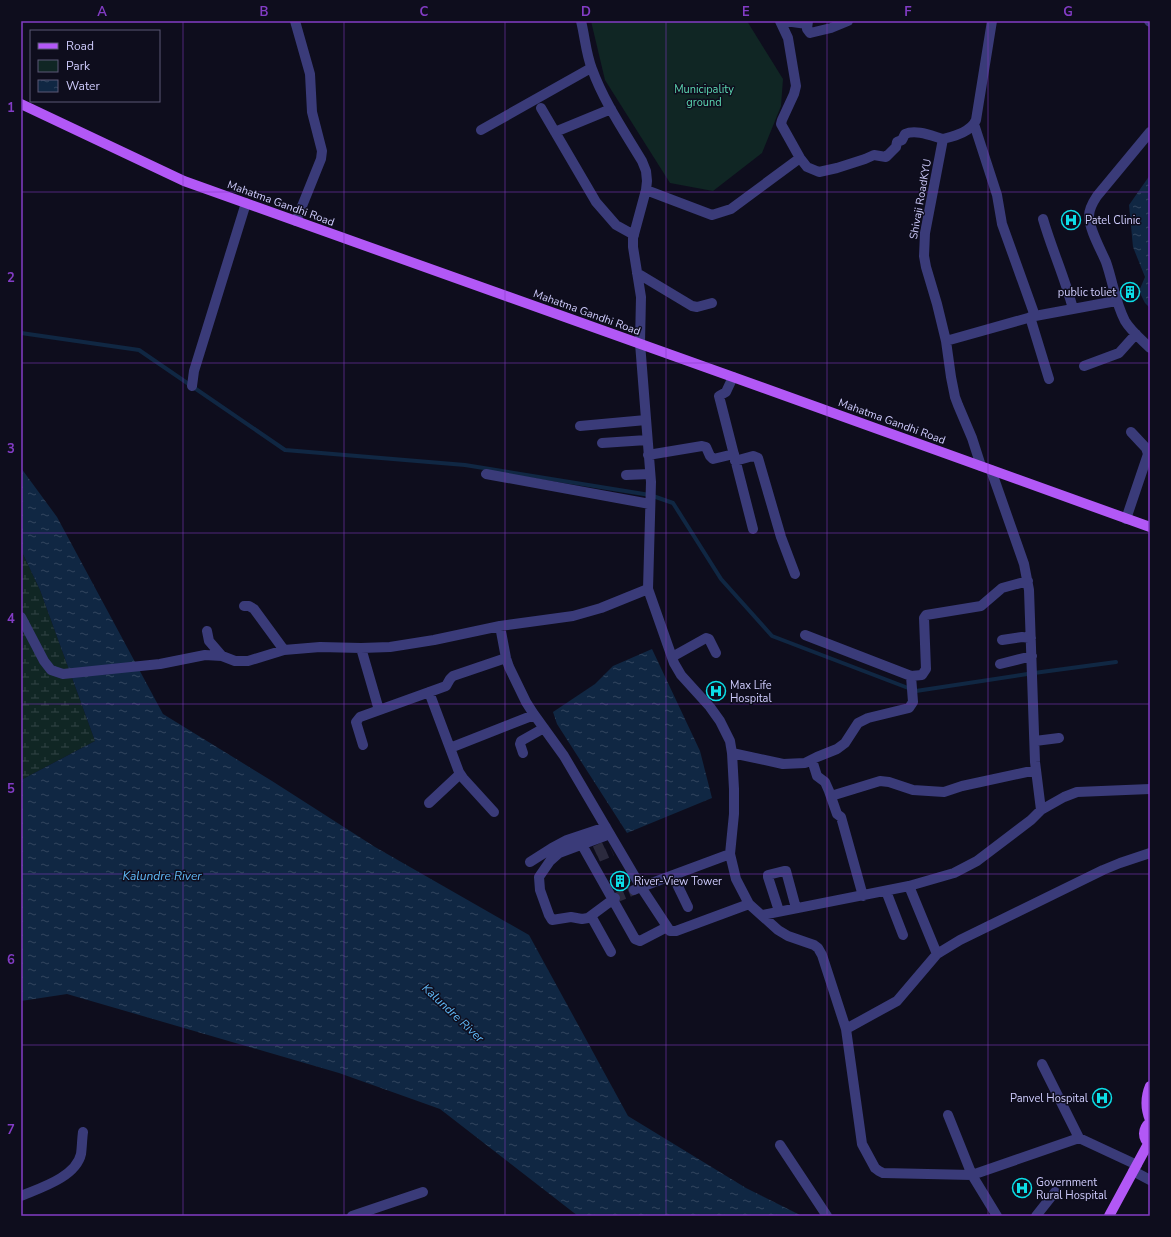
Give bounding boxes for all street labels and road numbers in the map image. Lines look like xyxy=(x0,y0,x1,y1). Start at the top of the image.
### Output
street label: Shivaji RoadKYU xyxy=(906,158,935,241)
street label: Mahatma Gandhi Road xyxy=(225,177,336,230)
street label: Mahatma Gandhi Road xyxy=(531,286,642,339)
street label: Mahatma Gandhi Road xyxy=(836,395,947,448)

